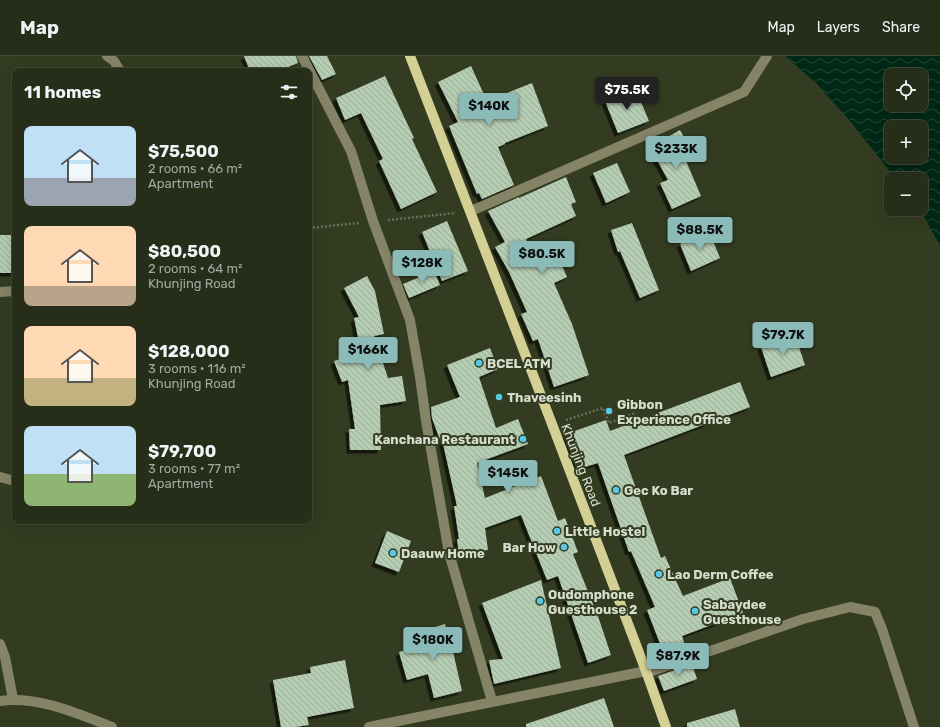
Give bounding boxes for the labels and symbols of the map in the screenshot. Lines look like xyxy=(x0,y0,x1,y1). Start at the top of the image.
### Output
pin: $75.5K xyxy=(594,77,660,111)
pin: $140K xyxy=(461,93,517,127)
pin: $233K xyxy=(648,136,704,170)
pin: $88.5K xyxy=(667,217,733,251)
pin: $80.5K xyxy=(509,241,575,275)
pin: $128K xyxy=(394,250,450,284)
pin: $79.7K xyxy=(750,322,816,356)
pin: $166K xyxy=(340,337,396,371)
place label: BCEL ATM xyxy=(487,356,551,371)
marker: BCEL ATM xyxy=(474,358,484,368)
place label: Thaveesinh xyxy=(507,390,582,405)
marker: Thaveesinh xyxy=(494,392,504,402)
place label: Gibbon Experience Office xyxy=(617,397,731,427)
marker: Gibbon Experience Office xyxy=(604,406,614,416)
street label: Khunjing Road xyxy=(557,421,604,509)
place label: Kanchana Restaurant xyxy=(374,432,515,447)
marker: Kanchana Restaurant xyxy=(518,434,528,444)
pin: $145K xyxy=(480,460,536,494)
place label: Gec Ko Bar xyxy=(624,483,693,498)
marker: Gec Ko Bar xyxy=(611,485,621,495)
place label: Little Hostel xyxy=(565,524,645,539)
marker: Little Hostel xyxy=(552,526,562,536)
place label: Bar How xyxy=(502,540,556,555)
marker: Bar How xyxy=(559,542,569,552)
place label: Daauw Home xyxy=(401,546,485,561)
marker: Daauw Home xyxy=(388,548,398,558)
place label: Lao Derm Coffee xyxy=(667,567,774,582)
marker: Lao Derm Coffee xyxy=(654,569,664,579)
place label: Oudomphone Guesthouse 2 xyxy=(548,587,638,617)
marker: Oudomphone Guesthouse 2 xyxy=(535,596,545,606)
place label: Sabaydee Guesthouse xyxy=(703,597,782,627)
marker: Sabaydee Guesthouse xyxy=(690,606,700,616)
pin: $180K xyxy=(405,627,461,661)
pin: $87.9K xyxy=(645,643,711,677)

